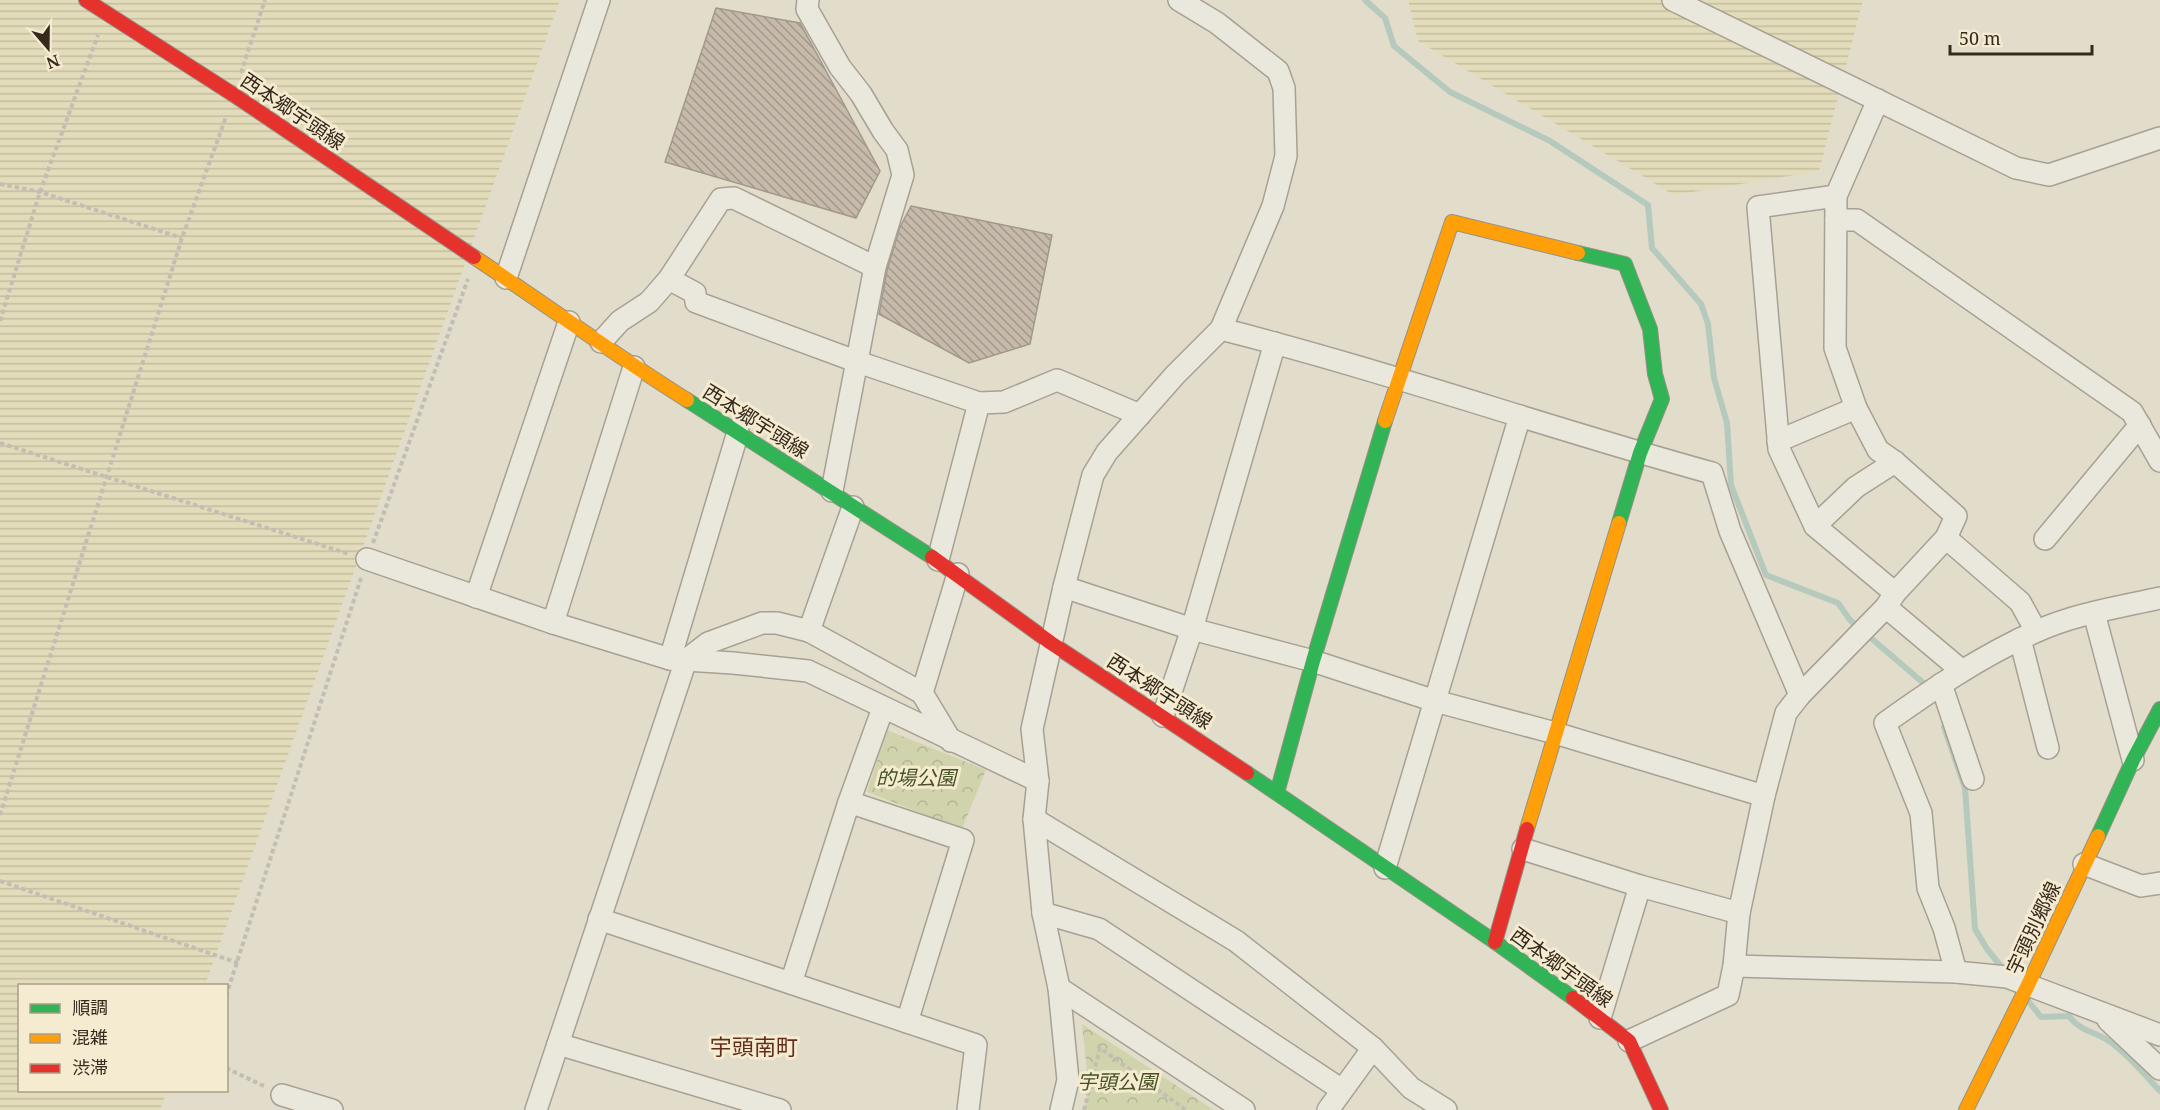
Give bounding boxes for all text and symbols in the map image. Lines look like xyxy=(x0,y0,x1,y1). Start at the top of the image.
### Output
north arrow xyxy=(18,18,78,78)
scale bar xyxy=(1950,18,2092,56)
text: 50 m xyxy=(1959,26,2001,50)
text: N xyxy=(43,50,63,75)
street label: 西本郷宇頭線 xyxy=(236,66,350,156)
street label: 西本郷宇頭線 xyxy=(698,378,814,464)
street label: 西本郷宇頭線 xyxy=(1102,647,1218,735)
park label: 的場公園 xyxy=(876,764,959,791)
street label: 宇頭別郷線 xyxy=(2000,877,2066,979)
street label: 西本郷宇頭線 xyxy=(1506,921,1618,1013)
legend xyxy=(18,984,228,1092)
text: 順調 xyxy=(72,995,108,1019)
text: 混雑 xyxy=(72,1025,108,1049)
district label: 宇頭南町 xyxy=(710,1031,798,1061)
text: 渋滞 xyxy=(72,1055,108,1079)
park label: 宇頭公園 xyxy=(1077,1068,1160,1095)

